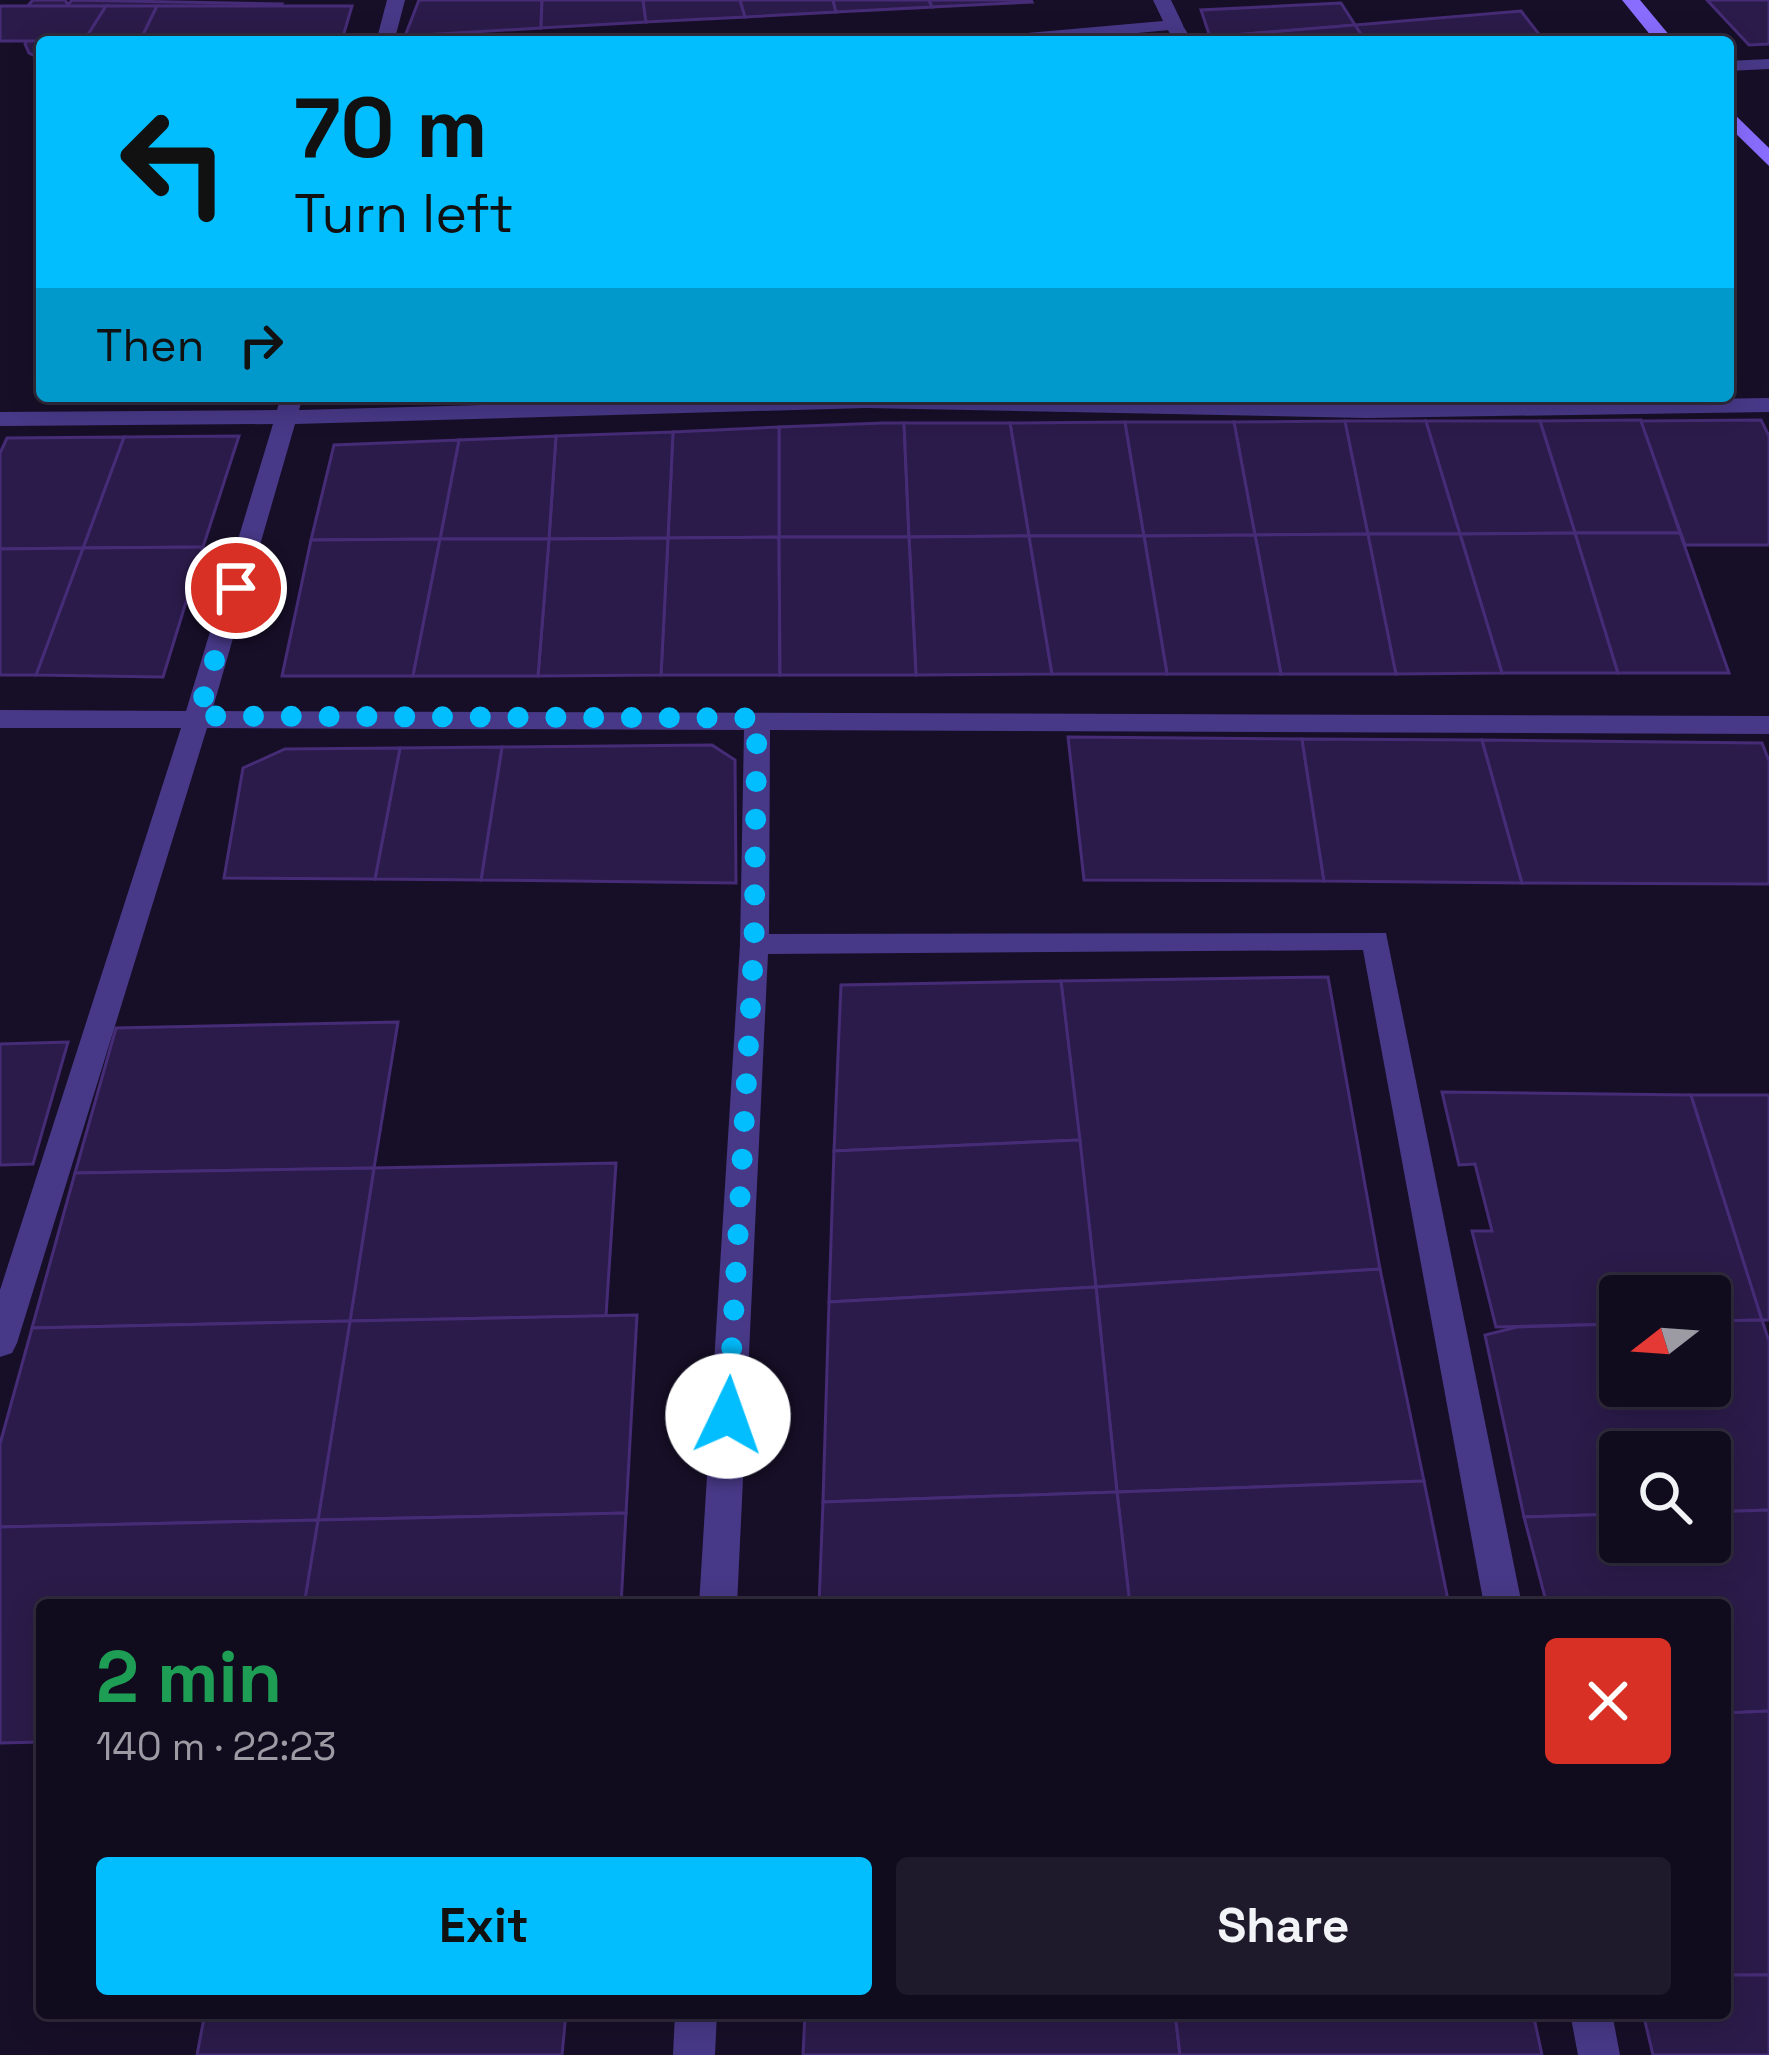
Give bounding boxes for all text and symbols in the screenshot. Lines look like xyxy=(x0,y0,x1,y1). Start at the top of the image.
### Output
text: 70 m xyxy=(294,74,488,182)
icon: left xyxy=(96,84,252,240)
text: Turn left xyxy=(294,179,514,248)
icon: right xyxy=(228,312,294,378)
text: Then xyxy=(96,317,204,374)
pin xyxy=(185,537,287,639)
icon: arrive xyxy=(203,555,269,621)
north arrow xyxy=(1599,1275,1731,1407)
map controls xyxy=(1599,1275,1731,1563)
position arrow xyxy=(665,1353,791,1479)
button: search xyxy=(1599,1431,1731,1563)
text: 2 min xyxy=(96,1631,282,1723)
button: close xyxy=(1545,1638,1671,1764)
text: 140 m · 22:23 xyxy=(96,1722,336,1771)
button: Exit xyxy=(96,1857,872,1995)
button: Share xyxy=(896,1857,1671,1995)

